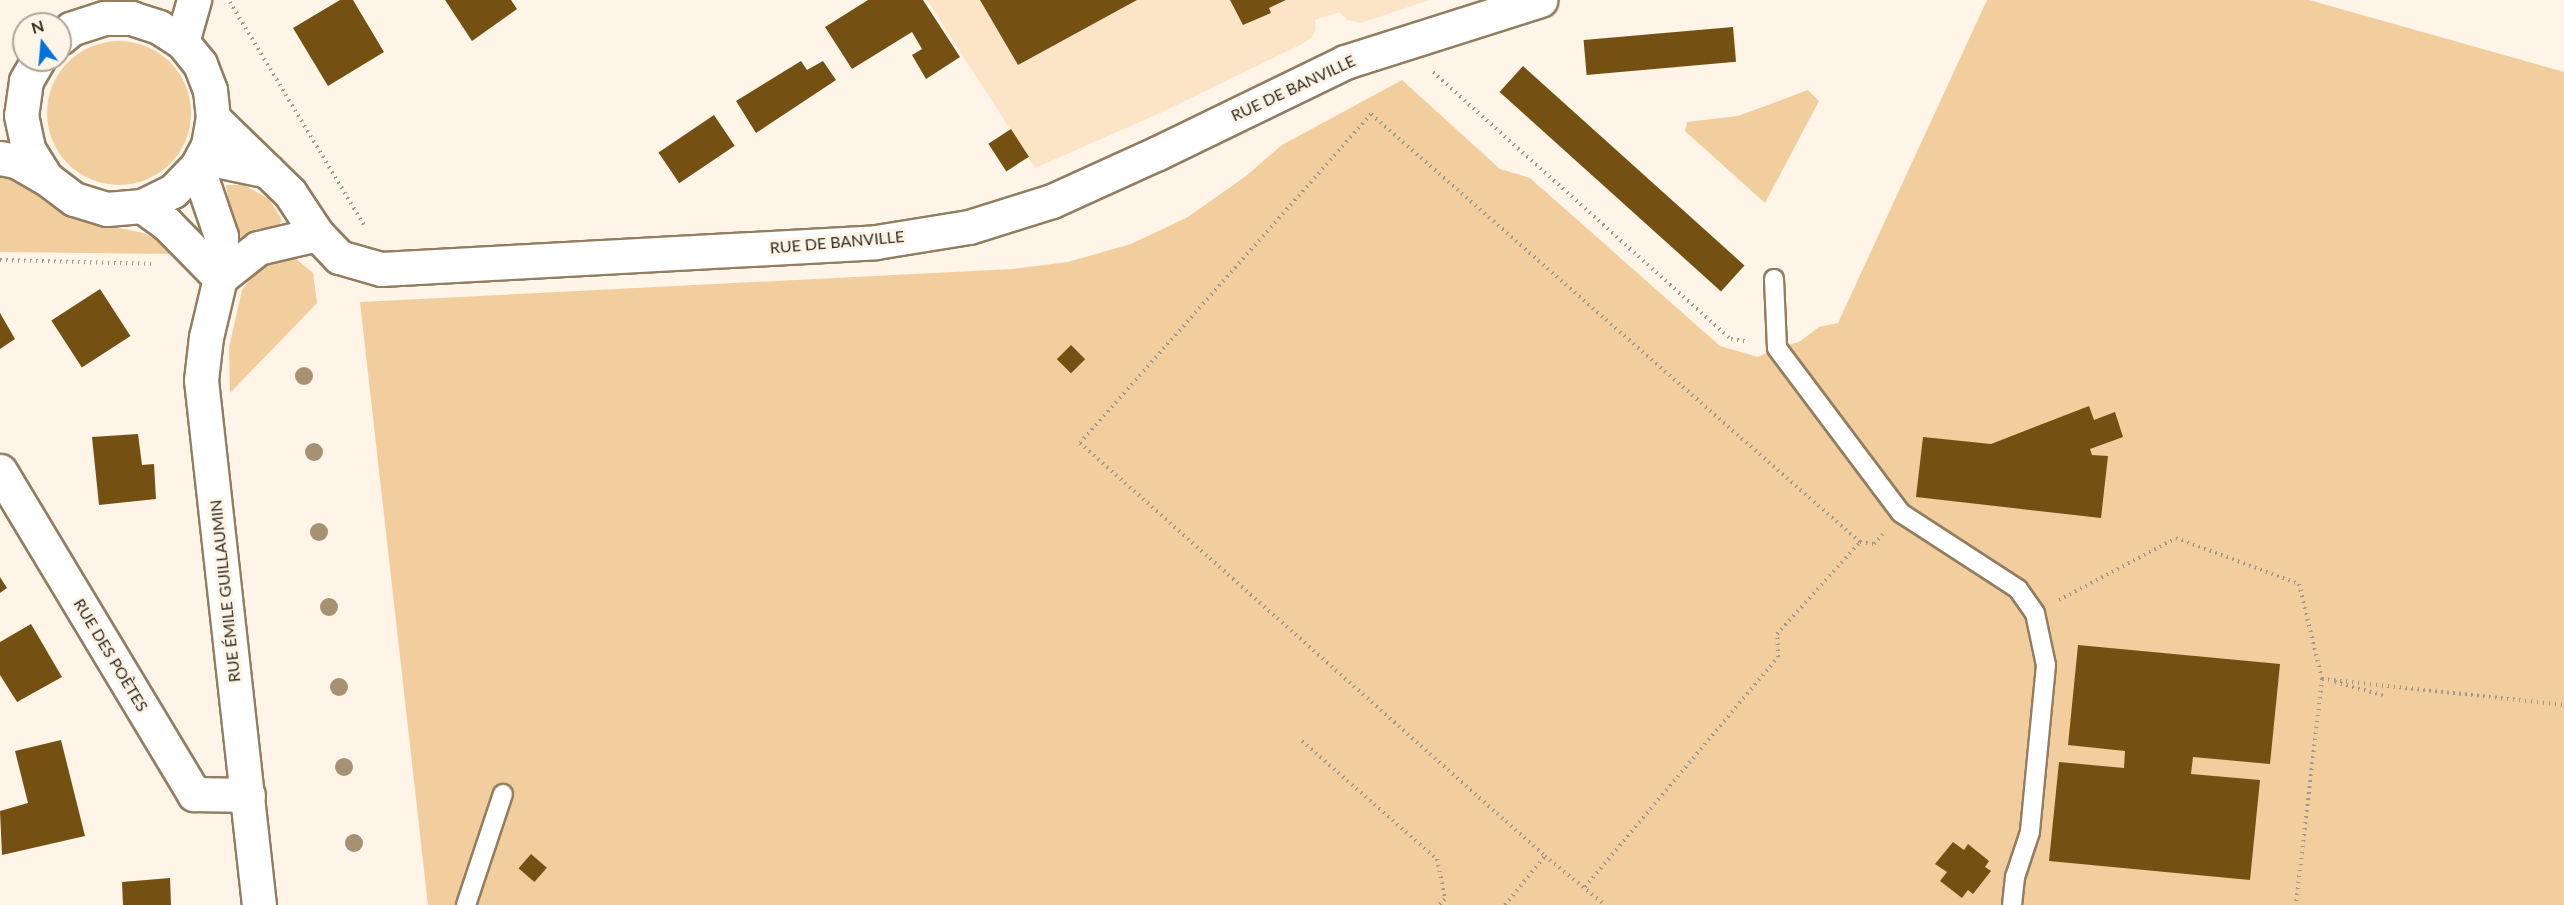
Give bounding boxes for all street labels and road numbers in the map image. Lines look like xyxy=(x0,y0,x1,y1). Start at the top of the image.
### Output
street label: RUE DE BANVILLE xyxy=(1228,51,1358,125)
street label: RUE DE BANVILLE xyxy=(769,227,905,257)
street label: RUE ÉMILE GUILLAUMIN xyxy=(206,499,244,683)
street label: RUE DES POÈTES xyxy=(70,595,152,715)

